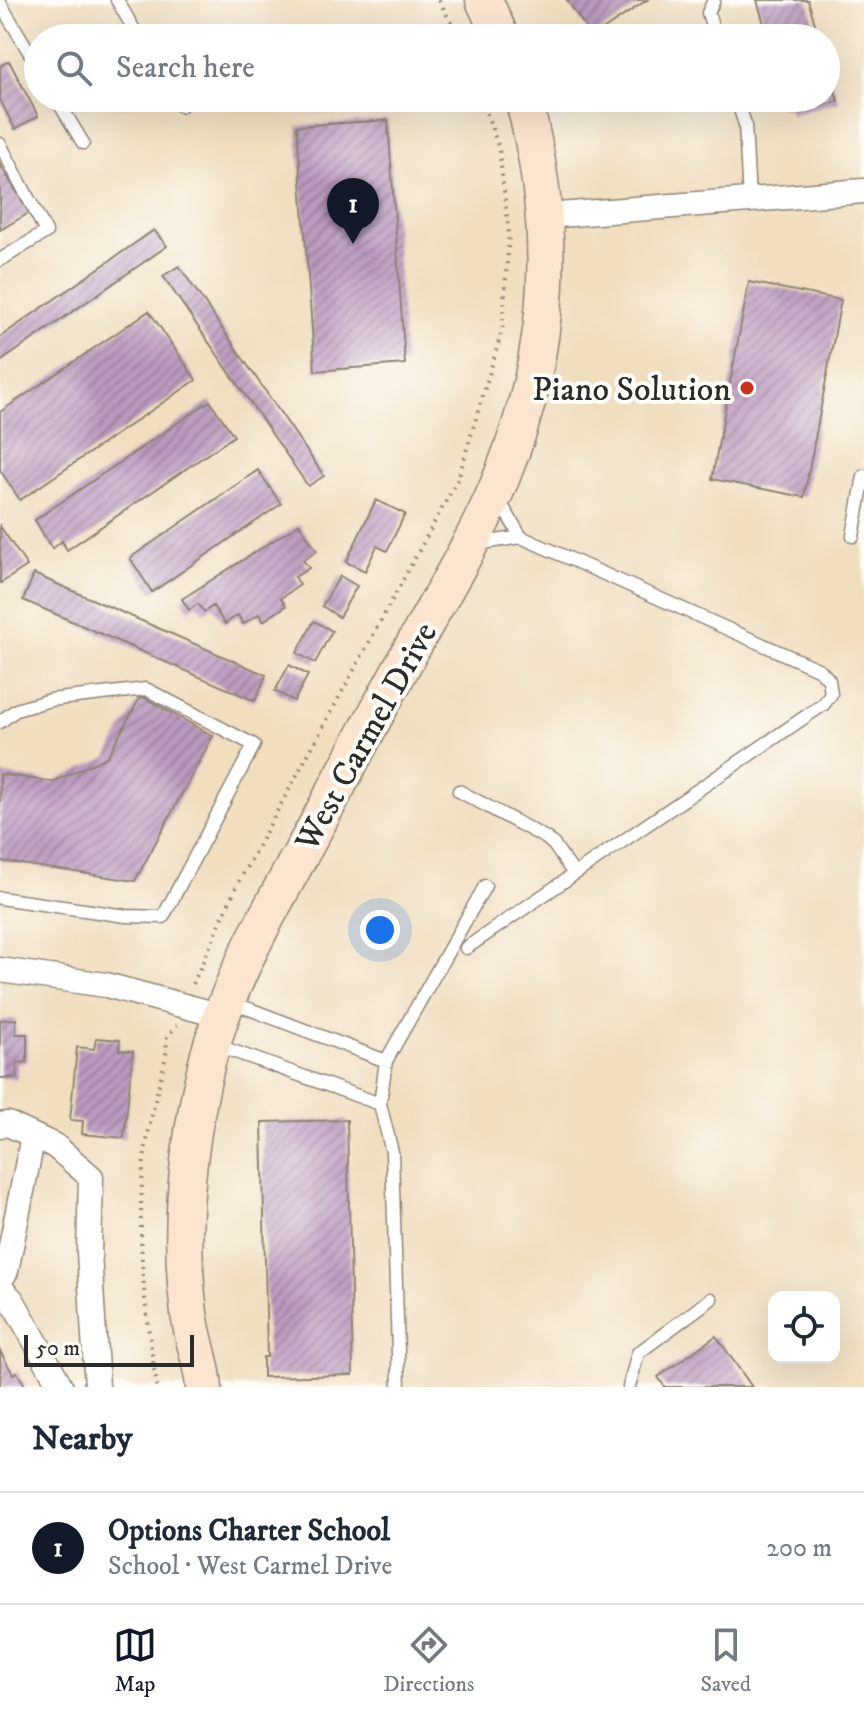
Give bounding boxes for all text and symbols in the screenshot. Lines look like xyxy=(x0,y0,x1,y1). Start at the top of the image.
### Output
search box xyxy=(24,24,840,112)
icon: search xyxy=(52,46,96,90)
text: Search here xyxy=(116,50,255,87)
pin: 1 xyxy=(327,178,379,244)
place label: Piano Solution xyxy=(532,369,731,411)
marker: Piano Solution xyxy=(738,379,756,397)
street label: West Carmel Drive xyxy=(286,615,447,860)
your location xyxy=(360,910,400,950)
map controls xyxy=(768,1291,840,1363)
button: locate xyxy=(768,1291,840,1363)
scale bar xyxy=(24,1331,194,1367)
text: 50 m xyxy=(36,1335,80,1362)
text: Nearby xyxy=(32,1418,133,1460)
text: Options Charter School xyxy=(108,1513,390,1550)
text: 1 xyxy=(53,1532,63,1565)
text: 200 m xyxy=(766,1532,832,1565)
text: School · West Carmel Drive xyxy=(108,1550,392,1583)
tab: Map xyxy=(113,1623,157,1698)
tab: Directions xyxy=(383,1623,474,1698)
tab: Saved xyxy=(700,1623,751,1698)

